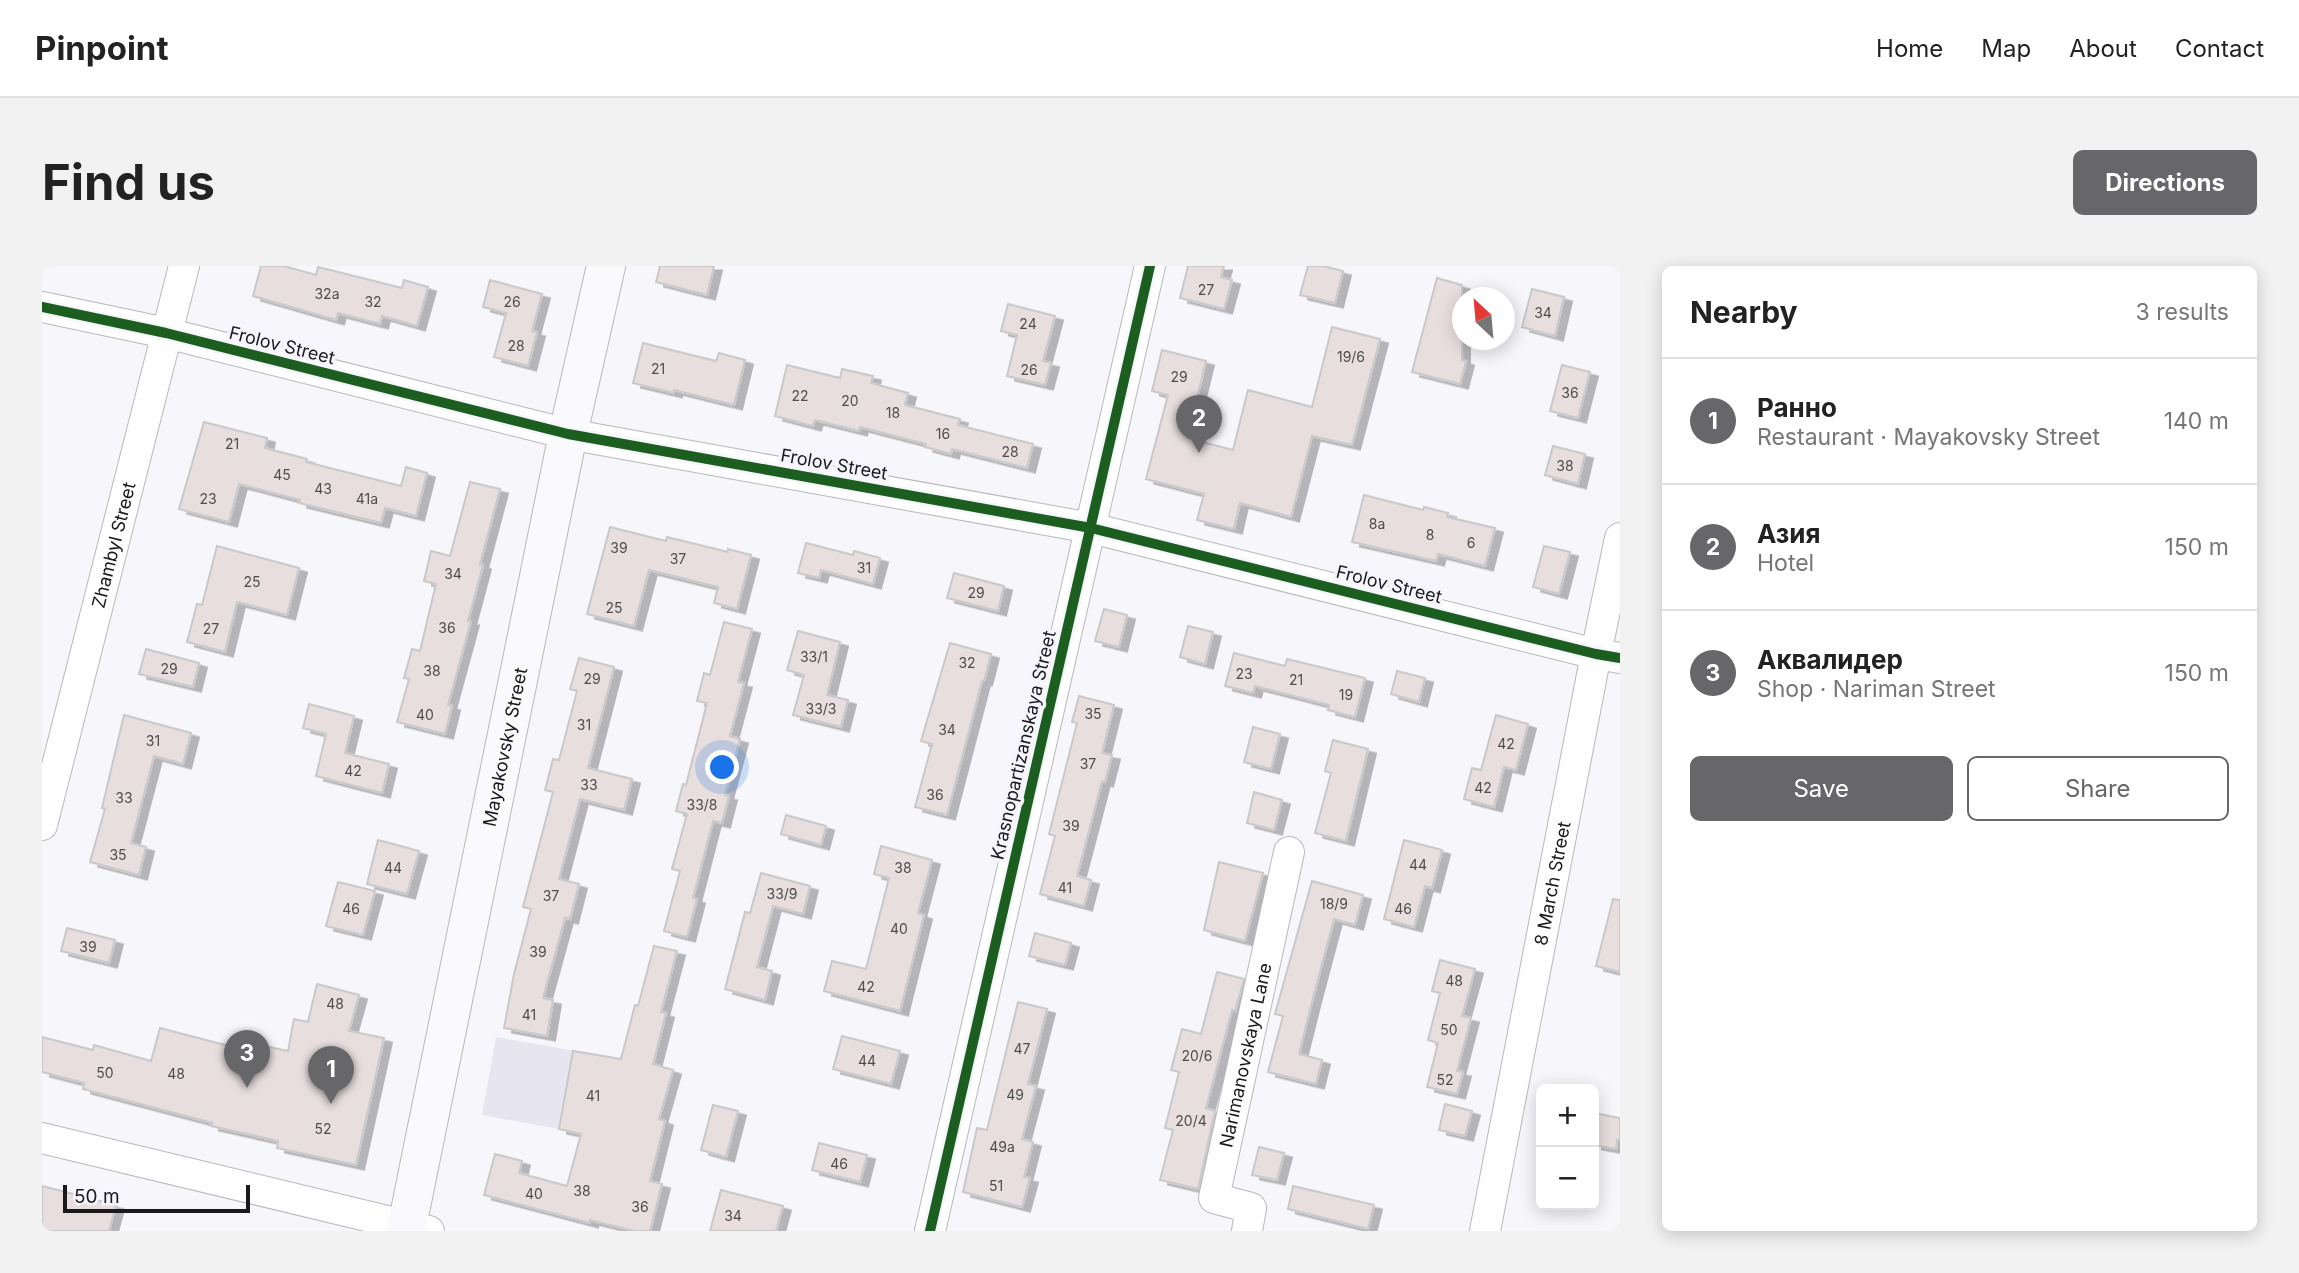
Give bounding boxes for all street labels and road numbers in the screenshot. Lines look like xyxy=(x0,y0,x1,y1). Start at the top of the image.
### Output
street label: Frolov Street xyxy=(227,322,337,368)
street label: Frolov Street xyxy=(779,444,889,484)
street label: Zhambyl Street xyxy=(87,480,139,610)
street label: Frolov Street xyxy=(1334,561,1444,607)
street label: Krasnopartizanskaya Street xyxy=(986,628,1060,862)
street label: Mayakovsky Street xyxy=(478,665,531,828)
street label: 8 March Street xyxy=(1530,819,1574,947)
street label: Narimanovskaya Lane xyxy=(1215,961,1275,1149)

